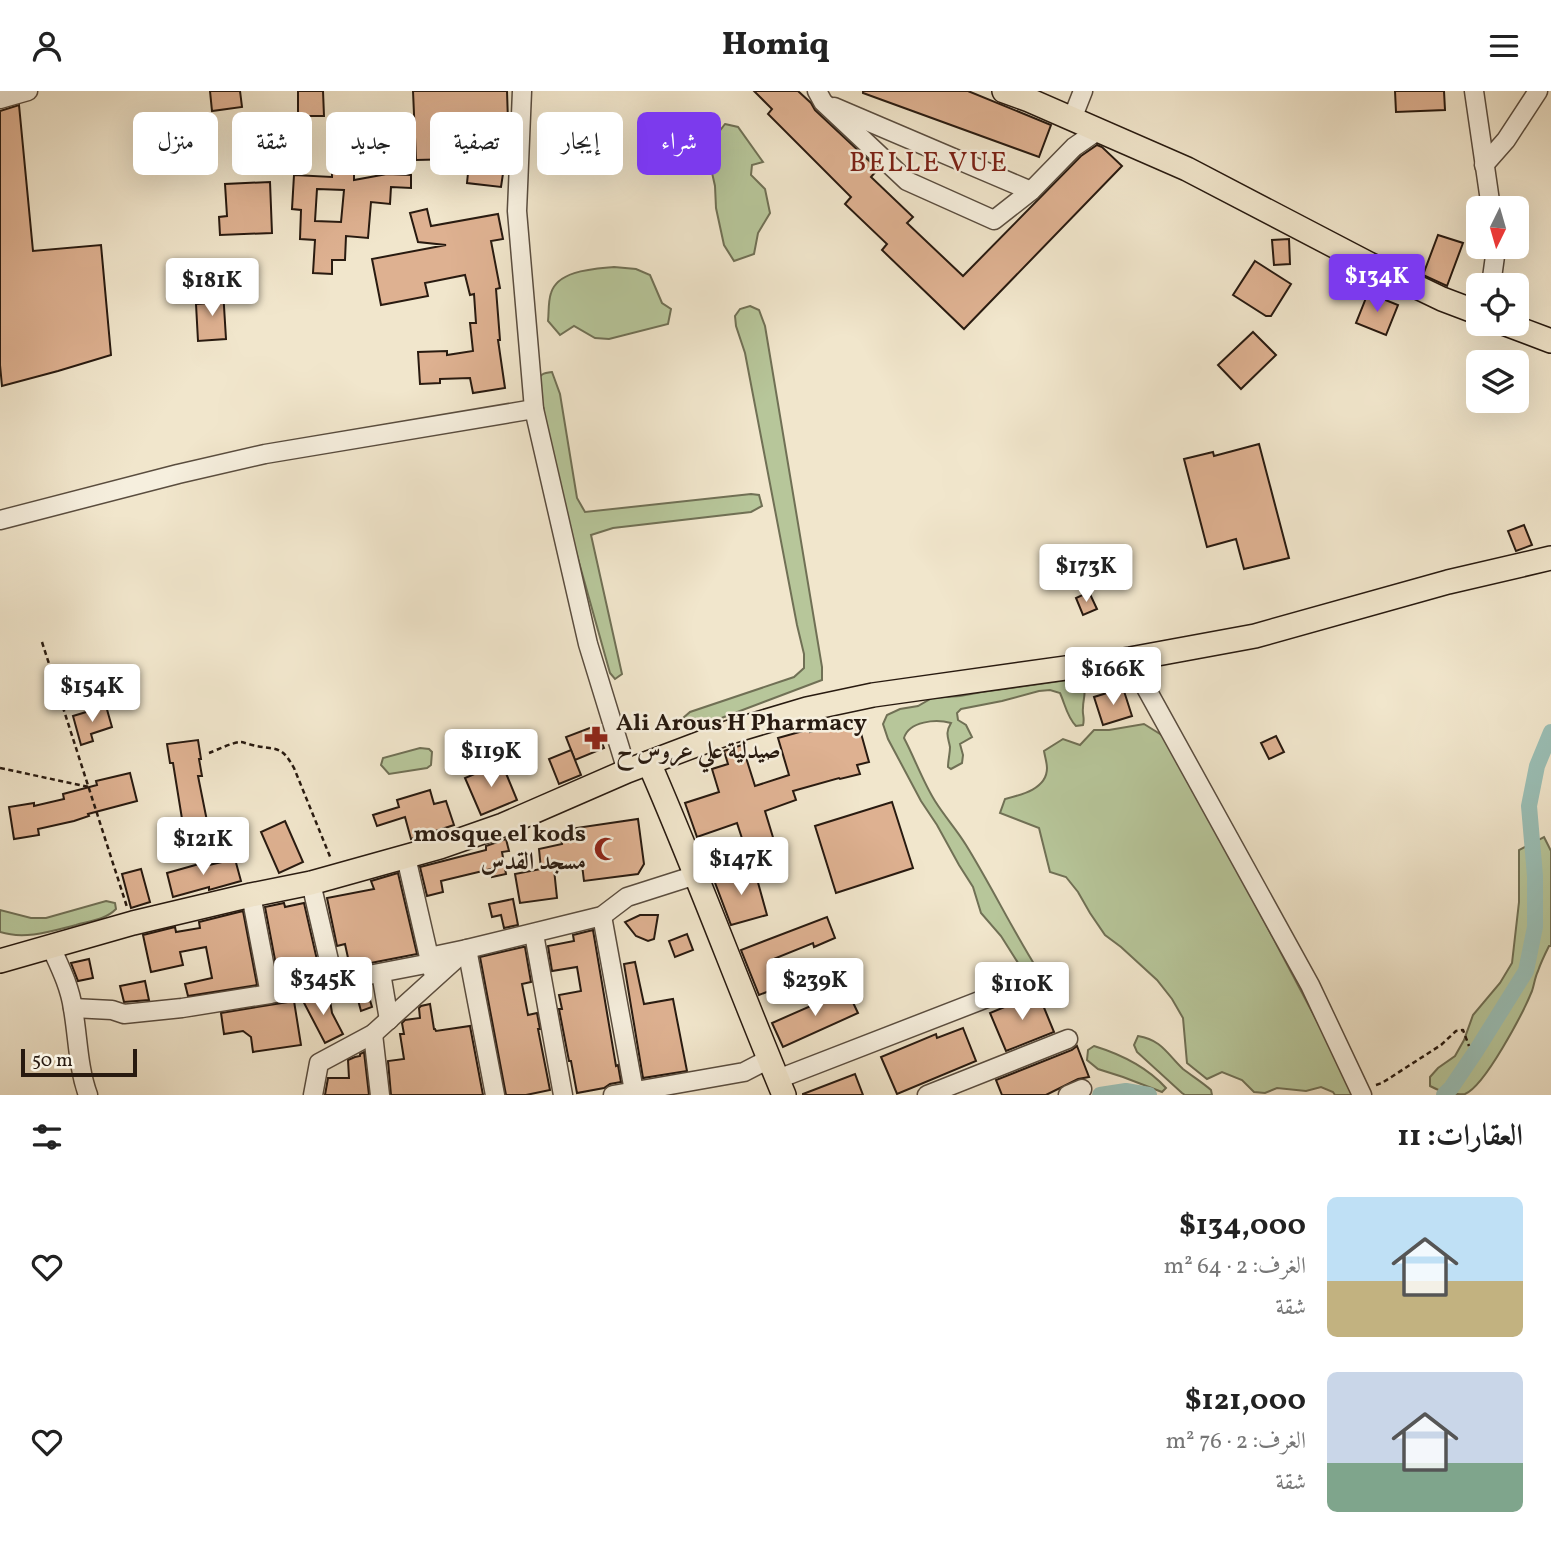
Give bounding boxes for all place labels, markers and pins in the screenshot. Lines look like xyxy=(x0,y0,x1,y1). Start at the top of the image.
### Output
pin: $134K xyxy=(1328,255,1426,314)
pin: $181K xyxy=(163,259,261,318)
pin: $173K xyxy=(1037,545,1135,604)
pin: $166K xyxy=(1064,647,1162,707)
pin: $154K xyxy=(43,665,141,724)
place label: Ali Arous H Pharmacy صيدلية علي عروس ح xyxy=(616,707,868,773)
pharmacy icon: Ali Arous H Pharmacy صيدلية علي عروس ح xyxy=(582,724,610,752)
pin: $119K xyxy=(442,729,540,789)
pin: $121K xyxy=(154,817,252,877)
place label: mosque el kods مسجد القدس xyxy=(413,818,586,880)
mosque icon: mosque el kods مسجد القدس xyxy=(592,835,620,863)
pin: $147K xyxy=(692,837,790,897)
pin: $345K xyxy=(274,957,372,1017)
pin: $239K xyxy=(766,958,864,1018)
pin: $110K xyxy=(973,963,1071,1022)

